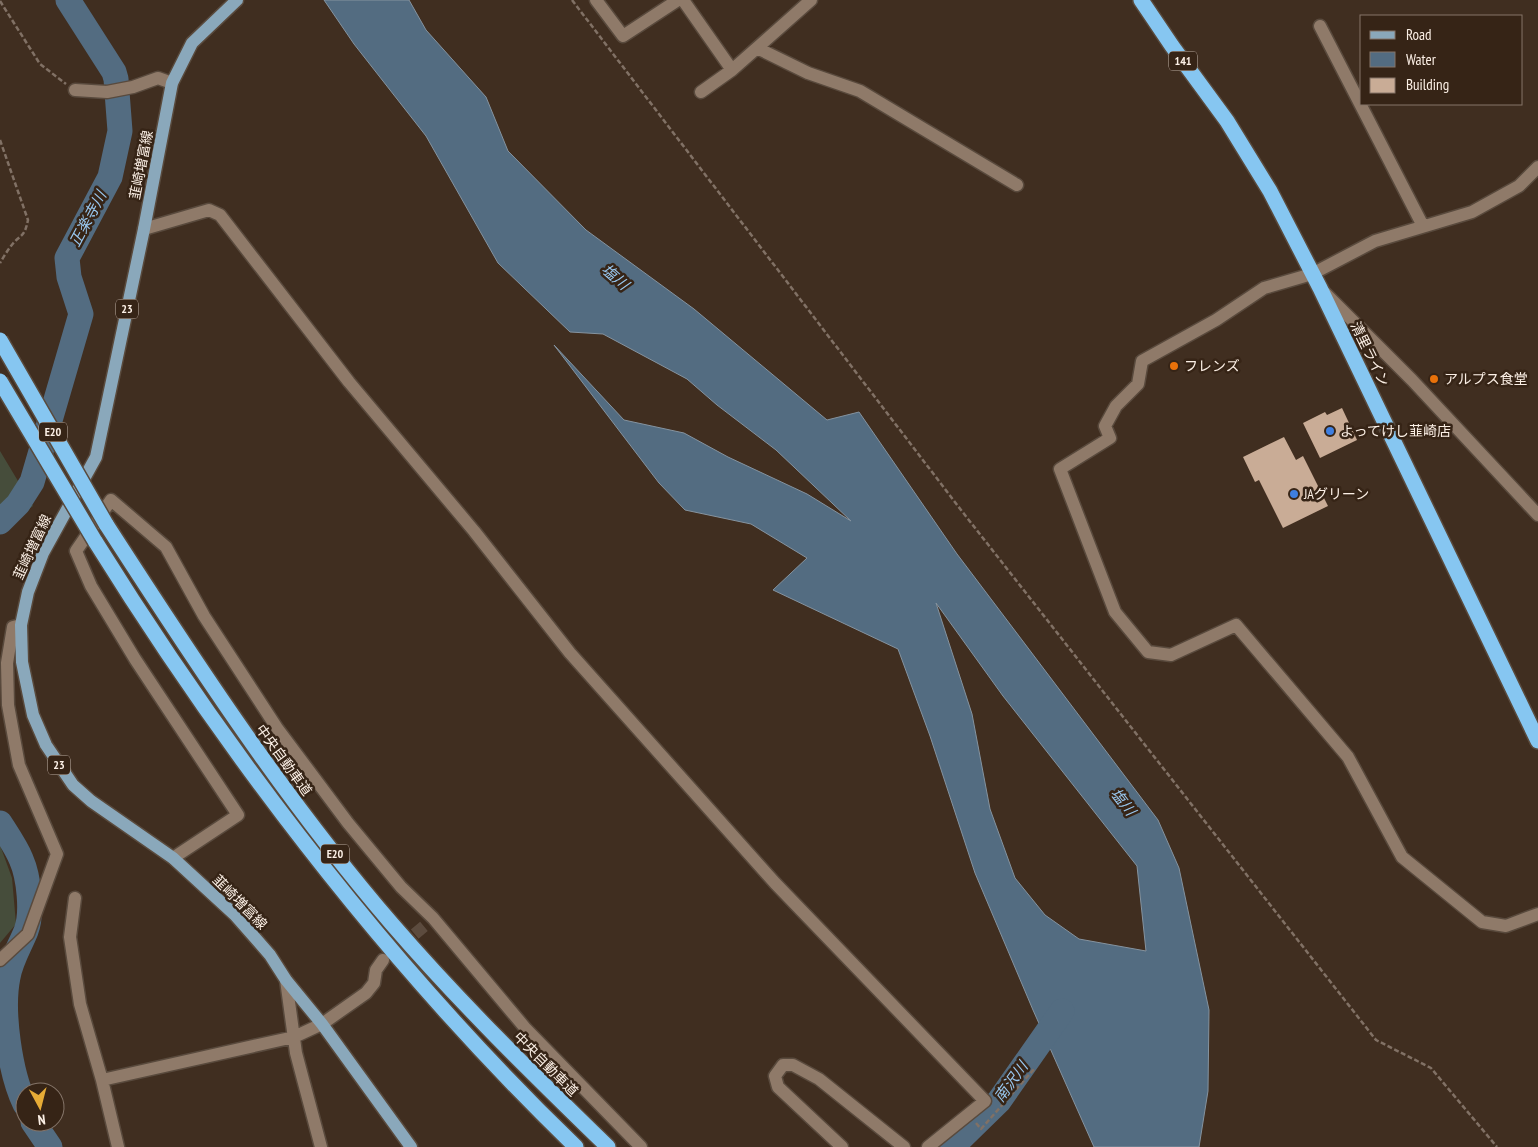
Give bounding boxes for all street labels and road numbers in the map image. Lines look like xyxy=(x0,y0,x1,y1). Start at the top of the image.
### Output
road number: 141 xyxy=(1169,51,1197,70)
street label: 韮崎増富線 xyxy=(125,129,157,201)
road number: 23 xyxy=(116,300,138,318)
street label: 清里ライン xyxy=(1347,319,1393,389)
road number: E20 xyxy=(39,422,67,442)
street label: 韮崎増富線 xyxy=(9,511,55,583)
street label: 中央自動車道 xyxy=(252,721,316,799)
road number: 23 xyxy=(48,756,70,774)
road number: E20 xyxy=(321,844,349,864)
street label: 韮崎増富線 xyxy=(209,871,271,933)
street label: 中央自動車道 xyxy=(510,1028,582,1100)

